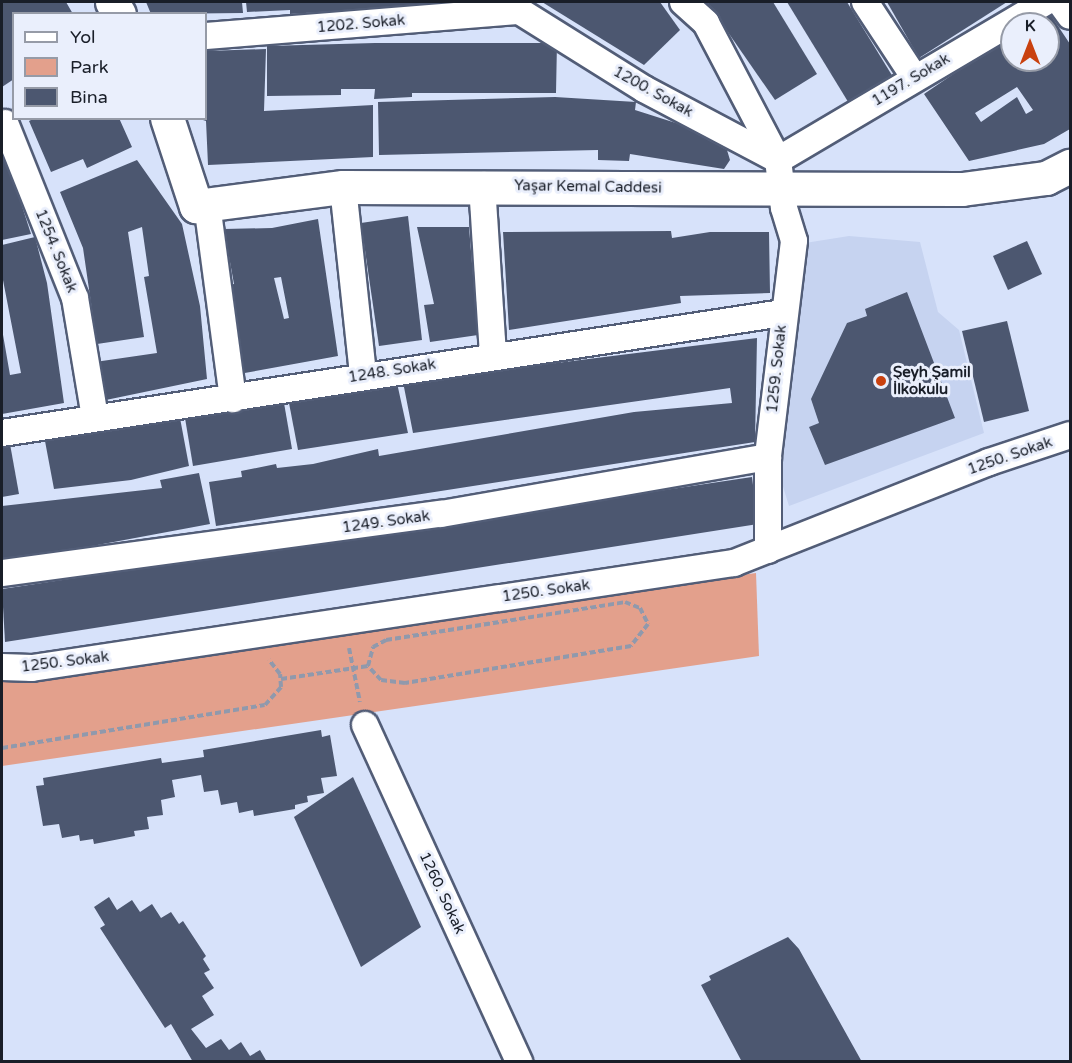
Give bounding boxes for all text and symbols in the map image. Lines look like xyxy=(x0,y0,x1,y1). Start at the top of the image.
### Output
street label: 1202. Sokak xyxy=(316,11,406,37)
legend xyxy=(12,12,207,120)
north arrow xyxy=(1000,12,1060,72)
text: K xyxy=(1025,16,1035,36)
text: Yol xyxy=(70,26,96,48)
street label: 1197. Sokak xyxy=(869,50,953,110)
text: Park xyxy=(70,56,108,78)
street label: 1200. Sokak xyxy=(610,63,696,121)
text: Bina xyxy=(70,86,108,108)
street label: Yaşar Kemal Caddesi xyxy=(514,177,662,197)
street label: 1254. Sokak xyxy=(31,207,81,295)
street label: 1259. Sokak xyxy=(763,324,791,414)
street label: 1248. Sokak xyxy=(347,355,437,387)
place label: Şeyh Şamil İlkokulu xyxy=(893,363,971,398)
marker: Şeyh Şamil İlkokulu xyxy=(874,374,888,388)
street label: 1250. Sokak xyxy=(965,433,1055,479)
street label: 1249. Sokak xyxy=(341,507,431,537)
street label: 1250. Sokak xyxy=(501,576,591,606)
street label: 1250. Sokak xyxy=(20,648,110,676)
street label: 1260. Sokak xyxy=(415,849,469,937)

